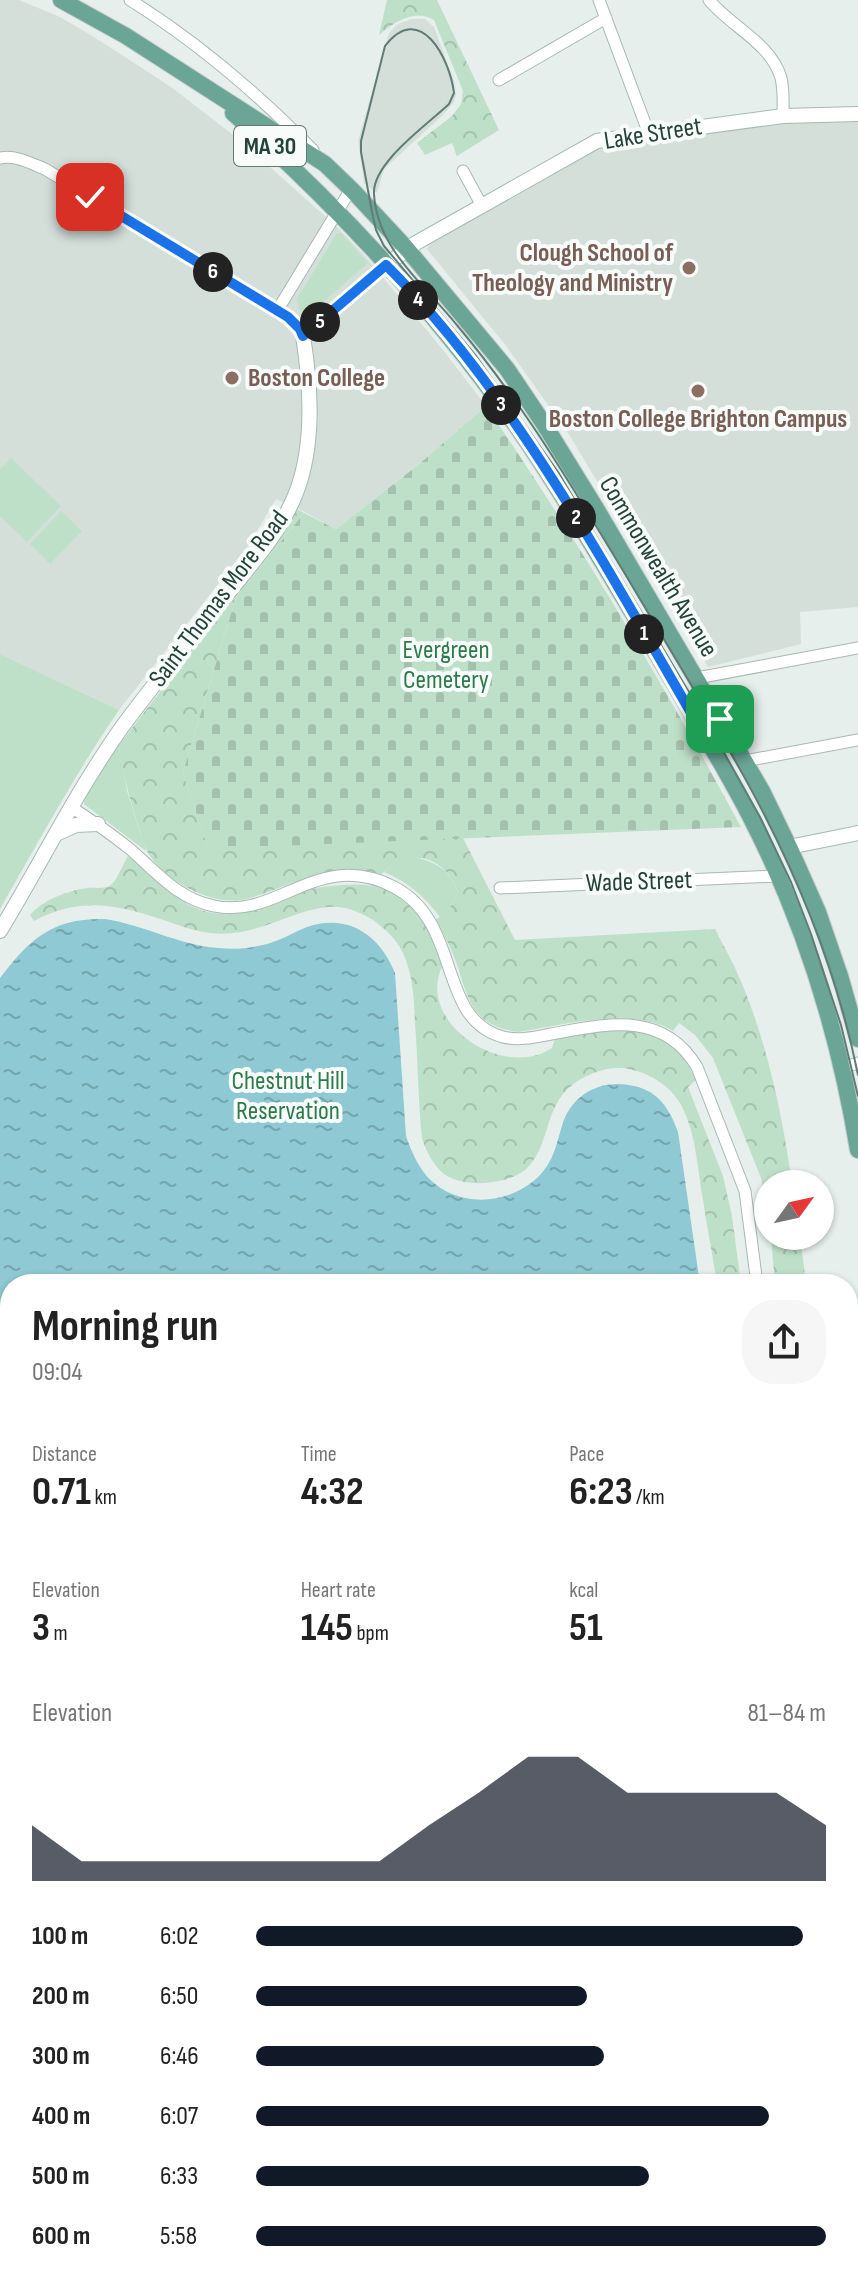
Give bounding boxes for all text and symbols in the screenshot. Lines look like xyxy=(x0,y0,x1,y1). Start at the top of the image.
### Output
street label: Lake Street xyxy=(602,111,704,157)
road number: MA 30 xyxy=(234,126,306,166)
pin xyxy=(56,163,124,231)
icon: check xyxy=(68,175,112,219)
place label: Clough School of Theology and Ministry xyxy=(472,238,674,299)
pin: 6 xyxy=(193,252,233,292)
text: 6 xyxy=(208,258,218,285)
marker: Clough School of Theology and Ministry xyxy=(680,259,698,277)
pin: 4 xyxy=(398,280,438,320)
text: 4 xyxy=(413,286,423,313)
pin: 5 xyxy=(300,302,340,342)
text: 5 xyxy=(315,308,325,335)
place label: Boston College xyxy=(248,363,385,394)
marker: Boston College xyxy=(223,369,241,387)
marker: Boston College Brighton Campus xyxy=(689,382,707,400)
pin: 3 xyxy=(481,385,521,425)
text: 3 xyxy=(496,391,506,418)
place label: Boston College Brighton Campus xyxy=(549,404,847,435)
street label: Commonwealth Avenue xyxy=(592,471,724,663)
pin: 2 xyxy=(556,498,596,538)
text: 2 xyxy=(571,504,581,531)
street label: Saint Thomas More Road xyxy=(143,505,295,693)
pin: 1 xyxy=(624,614,664,654)
text: 1 xyxy=(640,620,648,647)
park label: Evergreen Cemetery xyxy=(402,635,490,696)
pin xyxy=(686,685,754,753)
icon: arrive xyxy=(698,697,742,741)
street label: Wade Street xyxy=(585,865,693,899)
park label: Chestnut Hill Reservation xyxy=(231,1066,345,1127)
north arrow xyxy=(754,1170,834,1250)
map controls xyxy=(754,1170,834,1250)
text: Morning run xyxy=(32,1300,218,1353)
button: share xyxy=(742,1300,826,1384)
text: 09:04 xyxy=(32,1357,82,1388)
text: Distance xyxy=(32,1441,97,1468)
text: Time xyxy=(301,1441,337,1468)
text: Pace xyxy=(569,1441,604,1468)
text: 0.71 xyxy=(32,1468,91,1516)
text: 4:32 xyxy=(301,1468,364,1516)
text: 6:23 xyxy=(569,1468,633,1516)
text: km xyxy=(91,1484,117,1511)
text: /km xyxy=(633,1484,665,1511)
text: Elevation xyxy=(32,1577,100,1604)
text: Heart rate xyxy=(301,1577,376,1604)
text: kcal xyxy=(569,1577,598,1604)
text: 3 xyxy=(32,1604,50,1652)
text: 145 xyxy=(301,1604,353,1652)
text: 51 xyxy=(569,1604,603,1652)
text: m xyxy=(50,1620,68,1647)
text: bpm xyxy=(353,1620,389,1647)
text: Elevation xyxy=(32,1698,112,1729)
text: 81–84 m xyxy=(747,1698,826,1729)
text: 100 m xyxy=(32,1921,88,1952)
text: 6:02 xyxy=(160,1921,199,1952)
text: 200 m xyxy=(32,1981,89,2012)
text: 6:50 xyxy=(160,1981,198,2012)
text: 300 m xyxy=(32,2041,90,2072)
text: 6:46 xyxy=(160,2041,199,2072)
text: 400 m xyxy=(32,2101,90,2132)
text: 6:07 xyxy=(160,2101,198,2132)
text: 500 m xyxy=(32,2161,89,2192)
text: 6:33 xyxy=(160,2161,198,2192)
text: 600 m xyxy=(32,2221,90,2252)
text: 5:58 xyxy=(160,2221,197,2252)

